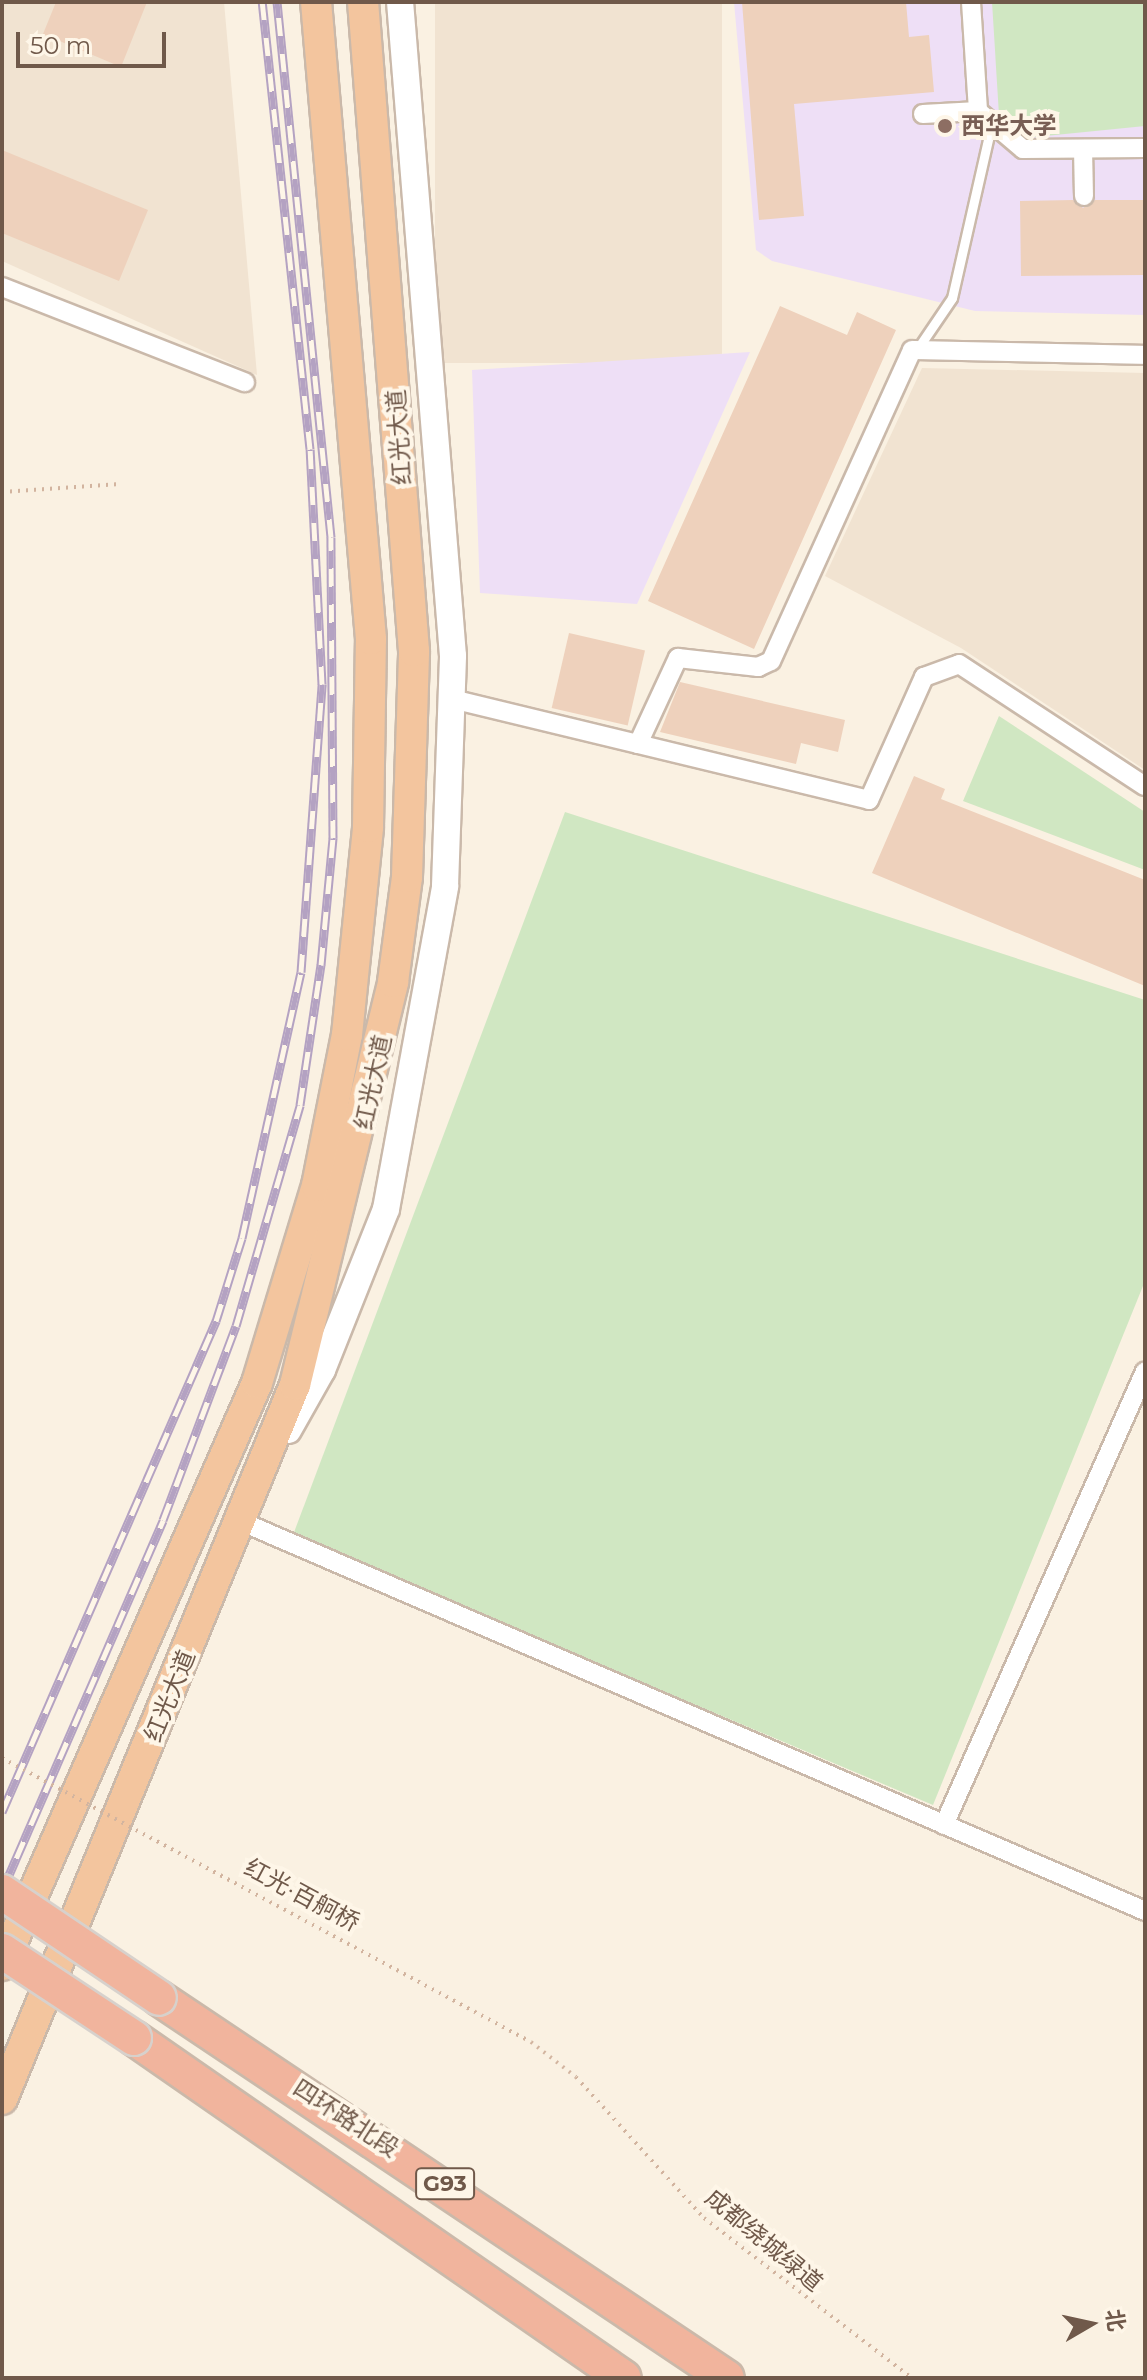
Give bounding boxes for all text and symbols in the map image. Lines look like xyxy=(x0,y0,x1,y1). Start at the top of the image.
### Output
scale bar xyxy=(20,16,170,66)
text: 50 m xyxy=(30,31,91,60)
place label: 西华大学 xyxy=(961,112,1057,140)
marker: 西华大学 xyxy=(936,117,954,135)
street label: 红光大道 xyxy=(381,388,417,486)
street label: 红光大道 xyxy=(349,1032,397,1132)
street label: 红光大道 xyxy=(139,1646,201,1746)
street label: 红光·百舸桥 xyxy=(240,1853,364,1937)
street label: 四环路北段 xyxy=(288,2073,404,2163)
road number: G93 xyxy=(415,2166,475,2202)
street label: 成都绕城绿道 xyxy=(700,2183,828,2297)
north arrow xyxy=(1051,2284,1131,2364)
text: 北 xyxy=(1100,2307,1130,2333)

